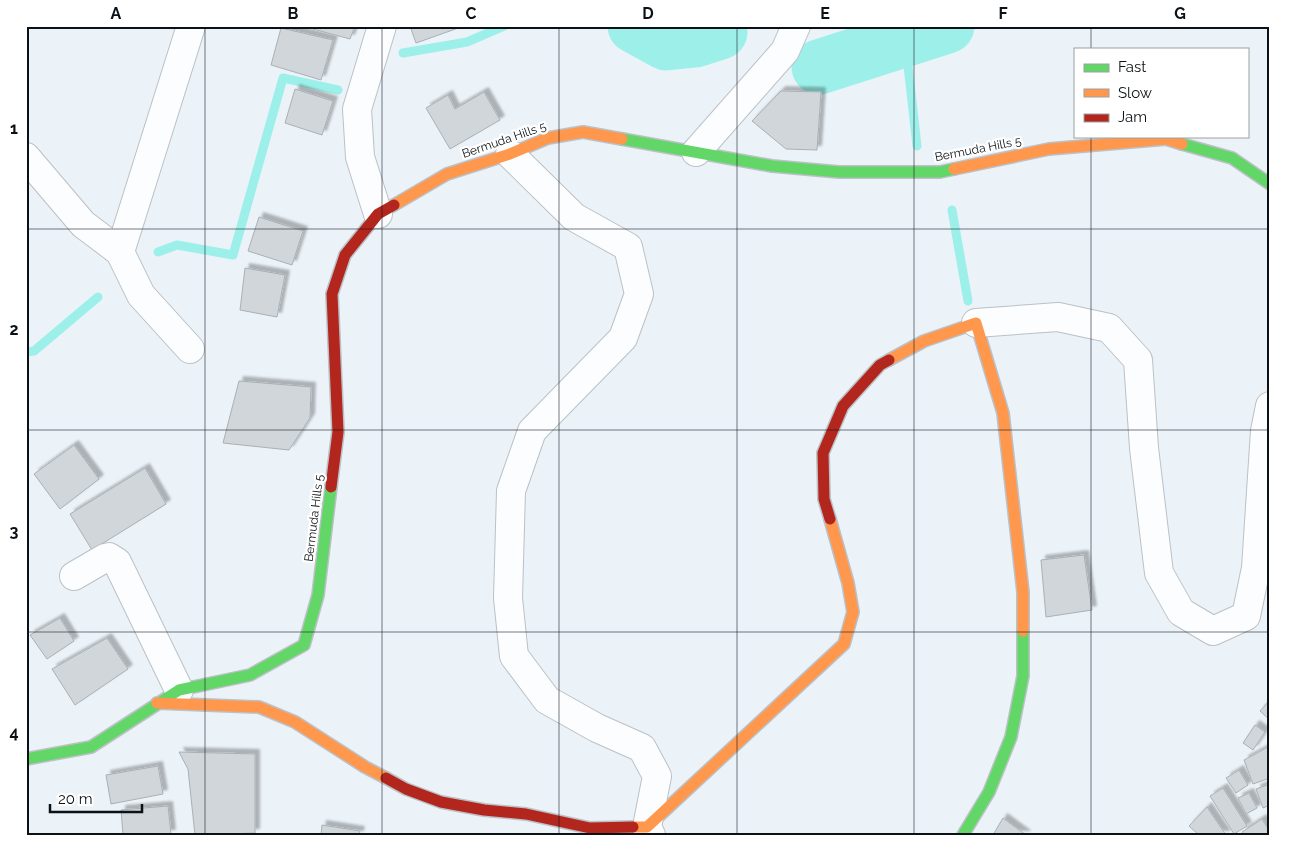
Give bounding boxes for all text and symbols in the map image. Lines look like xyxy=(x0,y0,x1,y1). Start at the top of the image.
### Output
text: A xyxy=(111,4,122,23)
text: B xyxy=(288,4,299,23)
text: C xyxy=(466,4,477,23)
text: D xyxy=(642,4,654,23)
text: E xyxy=(820,4,830,23)
text: F xyxy=(998,4,1008,23)
text: G xyxy=(1174,4,1186,23)
legend xyxy=(1074,48,1248,138)
text: Fast xyxy=(1118,58,1146,76)
text: Slow xyxy=(1118,84,1152,102)
text: Jam xyxy=(1118,108,1147,126)
text: 1 xyxy=(10,119,18,138)
street label: Bermuda Hills 5 xyxy=(460,119,548,161)
street label: Bermuda Hills 5 xyxy=(934,134,1023,164)
text: 2 xyxy=(9,320,19,339)
street label: Bermuda Hills 5 xyxy=(302,473,326,562)
text: 3 xyxy=(10,522,19,541)
text: 4 xyxy=(9,723,19,742)
scale bar xyxy=(50,781,142,813)
text: 20 m xyxy=(58,790,93,808)

